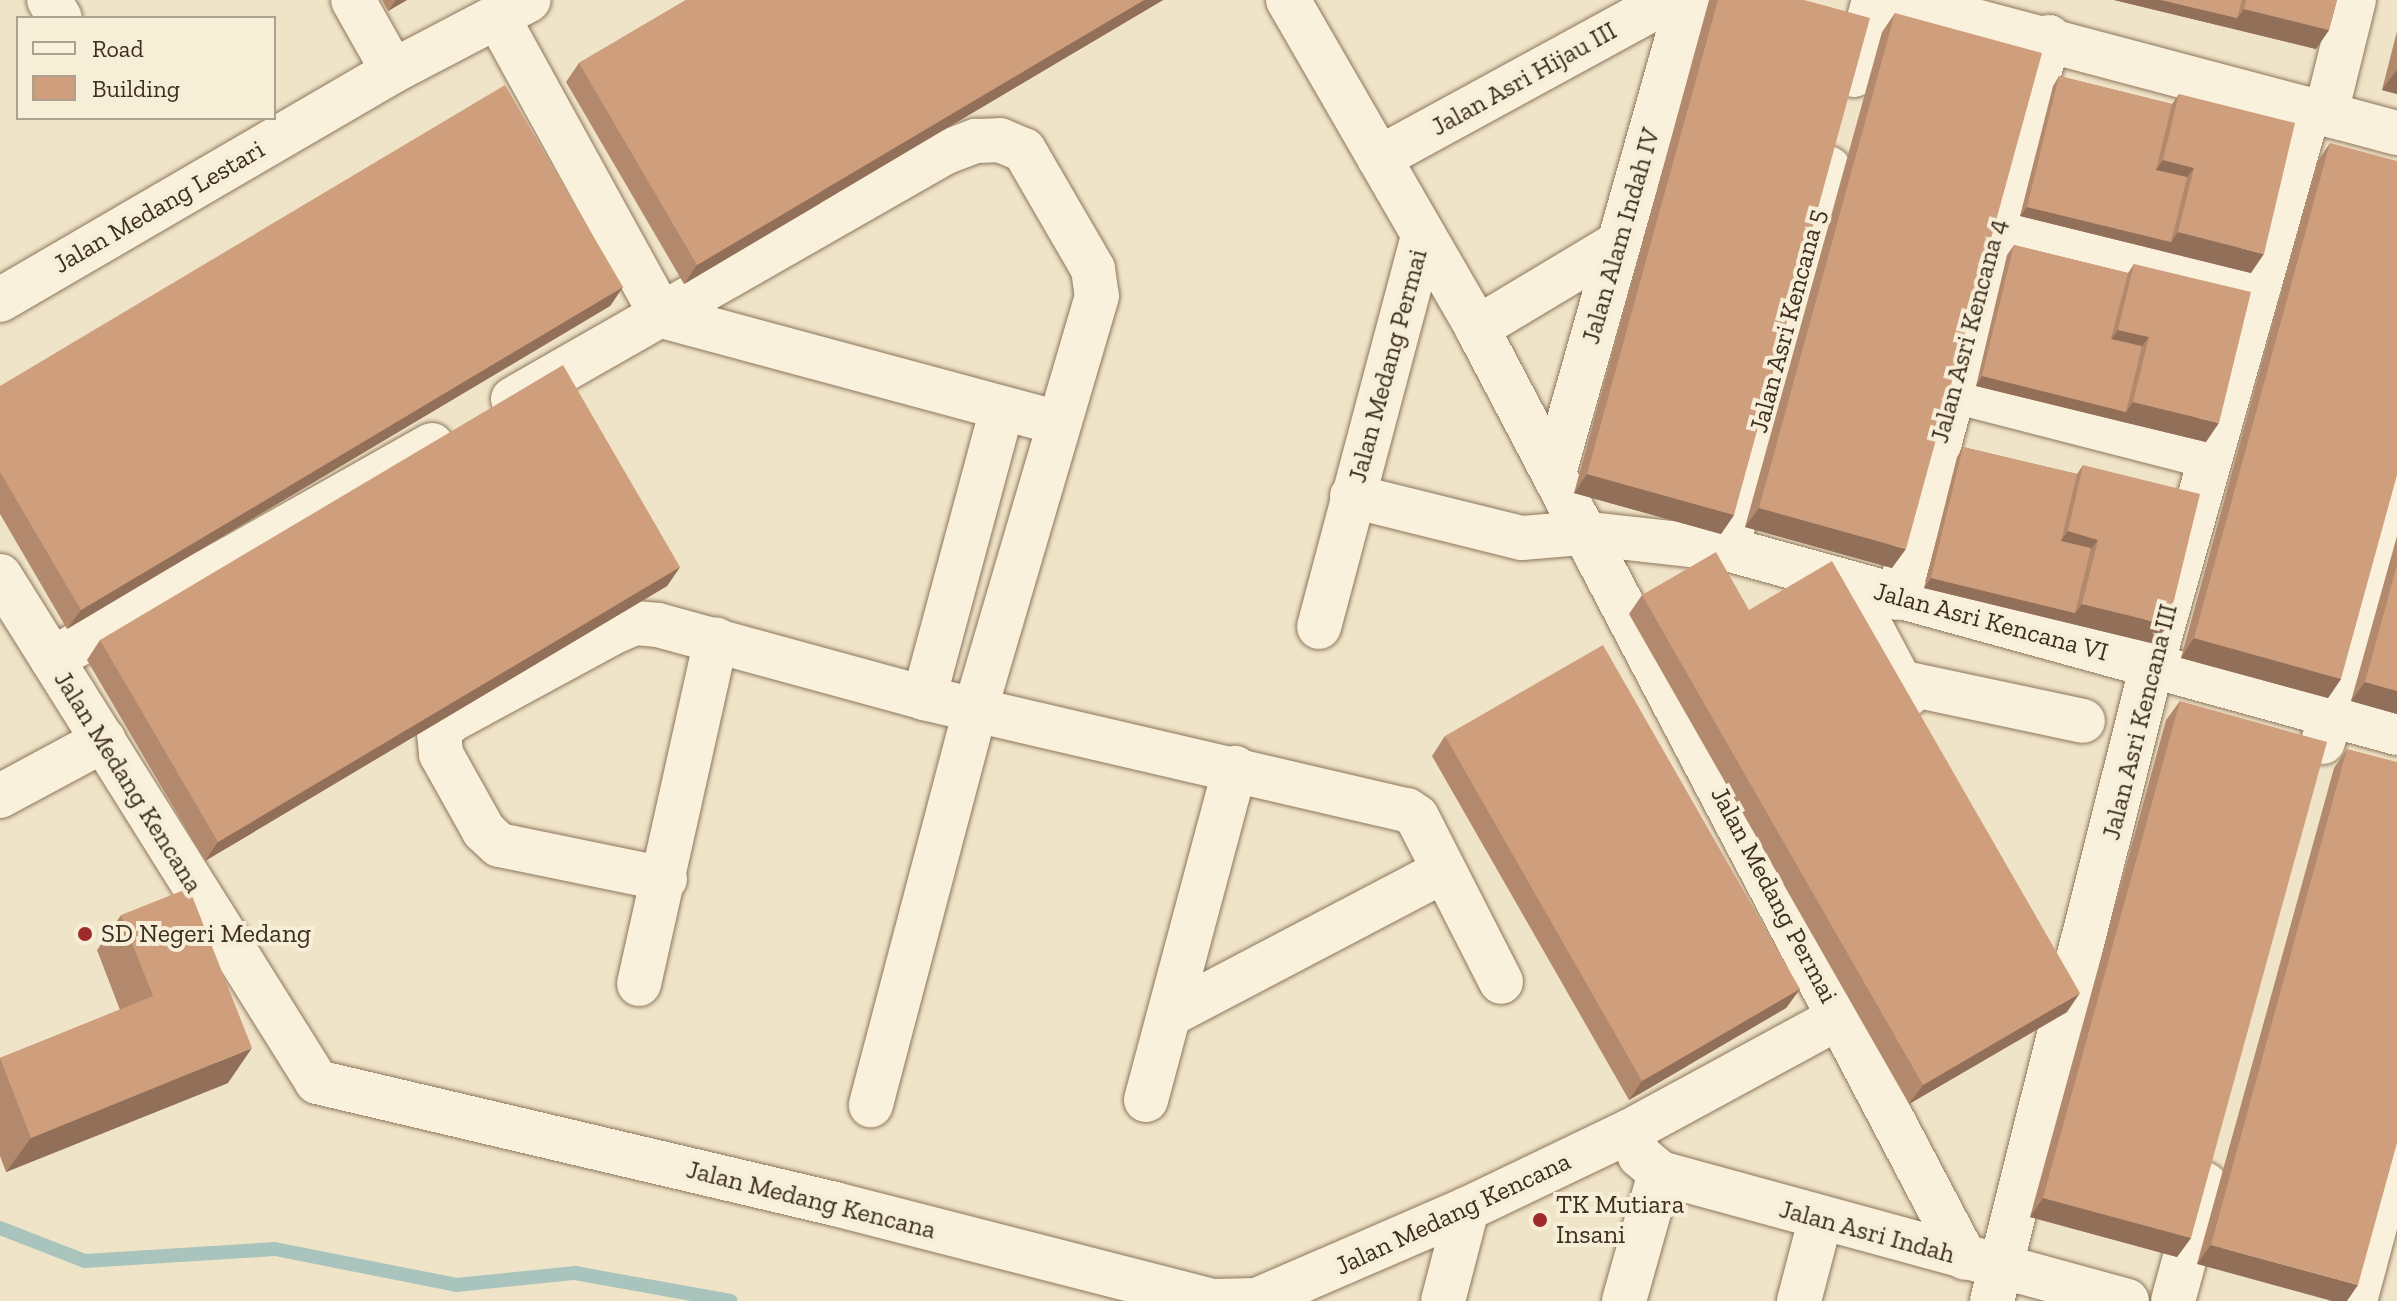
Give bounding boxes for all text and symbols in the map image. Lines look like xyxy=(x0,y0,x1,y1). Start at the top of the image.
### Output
street label: Jalan Asri Hijau III xyxy=(1425,15,1623,143)
legend xyxy=(16,16,276,120)
text: Road xyxy=(92,34,144,63)
text: Building xyxy=(92,74,180,103)
street label: Jalan Alam Indah IV xyxy=(1575,124,1667,348)
street label: Jalan Medang Lestari xyxy=(48,134,270,280)
street label: Jalan Asri Kencana 5 xyxy=(1743,205,1833,437)
street label: Jalan Asri Kencana 4 xyxy=(1924,215,2014,447)
street label: Jalan Medang Permai xyxy=(1342,246,1434,486)
street label: Jalan Asri Kencana VI xyxy=(1870,576,2112,668)
street label: Jalan Asri Kencana III xyxy=(2096,601,2184,843)
street label: Jalan Medang Kencana xyxy=(47,665,209,899)
street label: Jalan Medang Permai xyxy=(1704,782,1844,1008)
place label: SD Negeri Medang xyxy=(101,918,311,950)
marker: SD Negeri Medang xyxy=(76,925,94,943)
street label: Jalan Medang Kencana xyxy=(1331,1146,1575,1282)
street label: Jalan Medang Kencana xyxy=(683,1154,939,1246)
place label: TK Mutiara Insani xyxy=(1556,1189,1685,1250)
street label: Jalan Asri Indah xyxy=(1776,1194,1958,1270)
marker: TK Mutiara Insani xyxy=(1531,1211,1549,1229)

